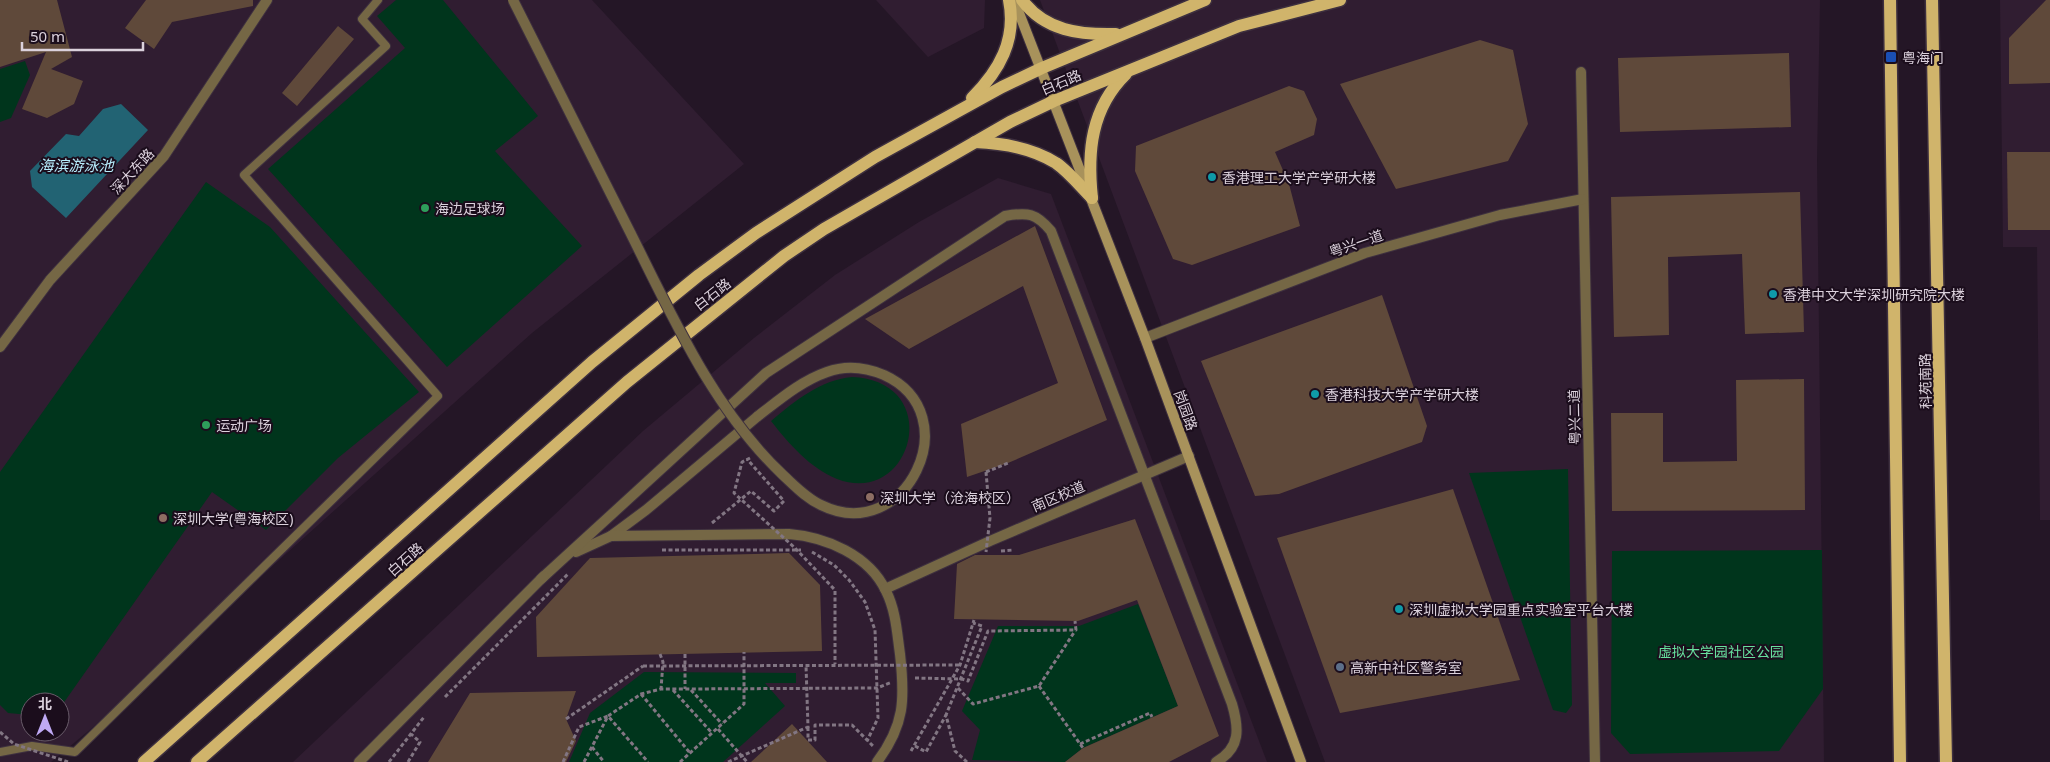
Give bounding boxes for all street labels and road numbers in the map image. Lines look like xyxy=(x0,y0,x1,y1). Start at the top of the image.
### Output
street label: 白石路 xyxy=(1038,65,1084,99)
street label: 深大东路 xyxy=(106,144,158,198)
street label: 粤兴一道 xyxy=(1326,225,1386,261)
street label: 白石路 xyxy=(690,274,734,314)
street label: 科苑南路 xyxy=(1915,353,1935,409)
street label: 岗园路 xyxy=(1170,387,1202,433)
street label: 粤兴二道 xyxy=(1564,389,1584,445)
street label: 南区校道 xyxy=(1029,476,1087,516)
street label: 白石路 xyxy=(383,538,427,580)

